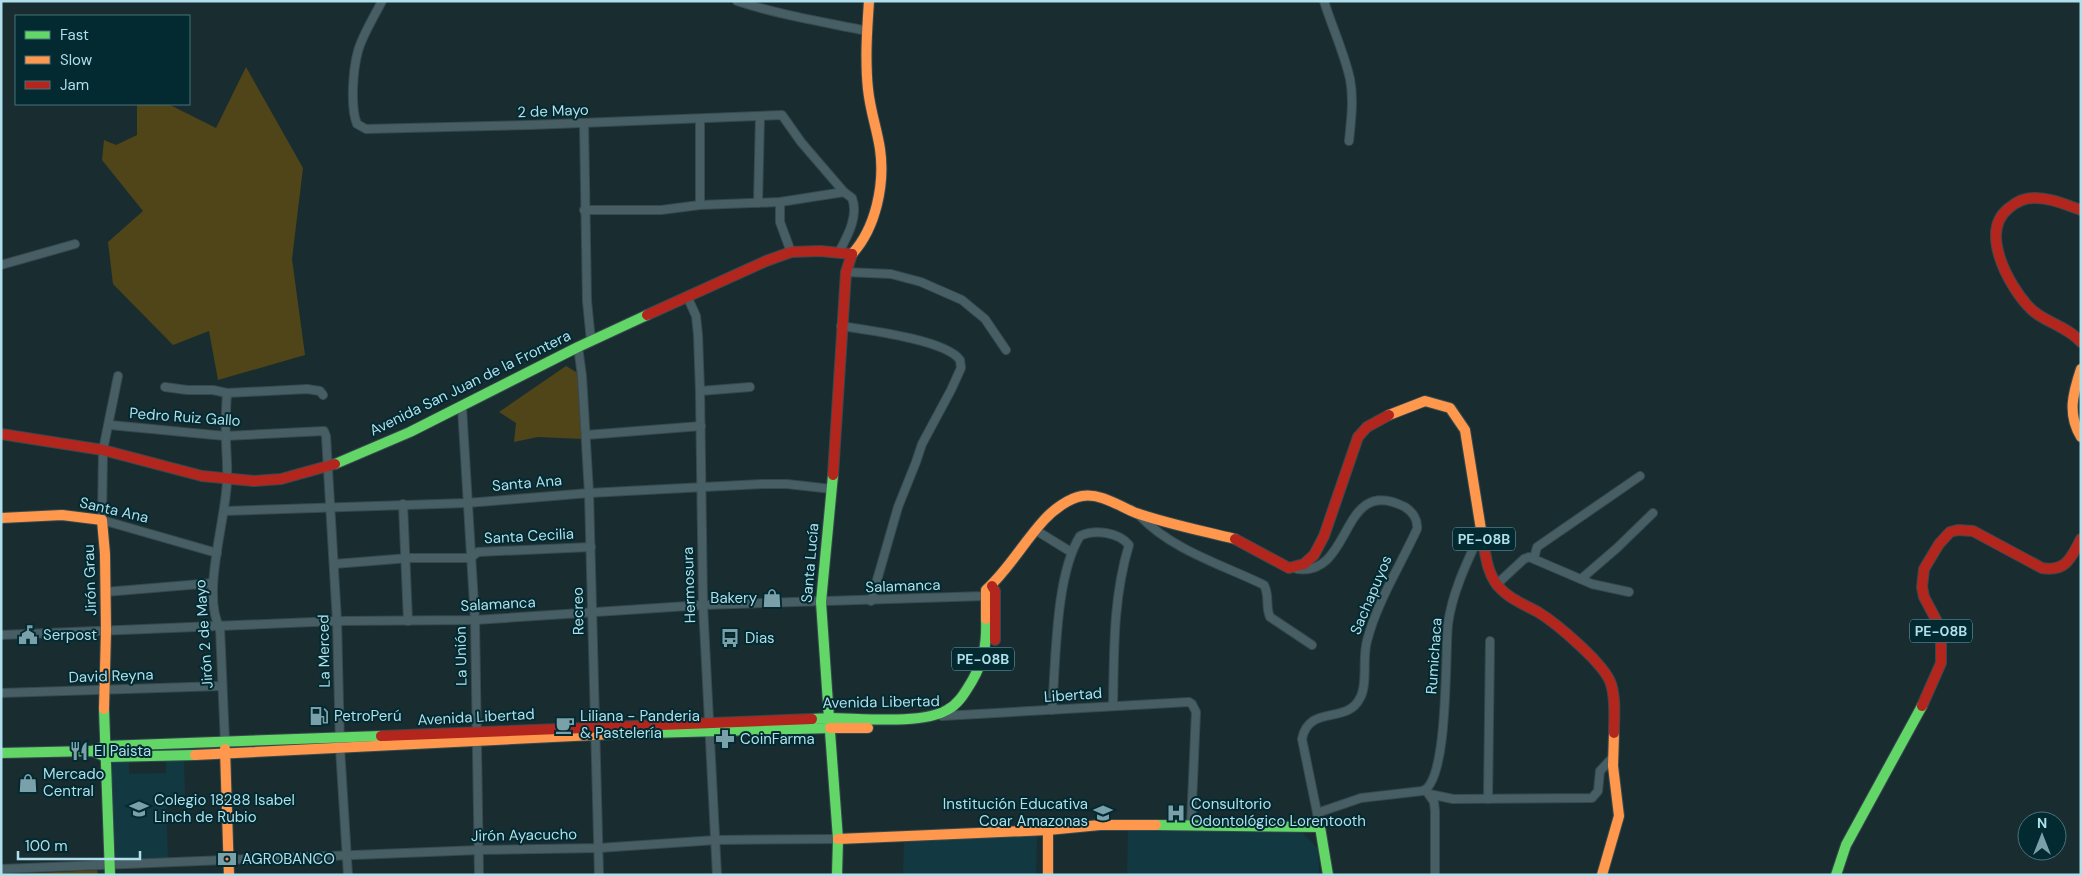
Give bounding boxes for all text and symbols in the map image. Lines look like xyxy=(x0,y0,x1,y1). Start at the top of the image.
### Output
legend xyxy=(15,15,190,105)
text: Fast xyxy=(60,25,89,45)
text: Slow xyxy=(60,50,93,70)
text: Jam xyxy=(60,75,89,95)
street label: 2 de Mayo xyxy=(517,100,589,122)
street label: Avenida San Juan de la Frontera xyxy=(366,325,574,441)
street label: Pedro Ruiz Gallo xyxy=(129,403,241,431)
street label: Santa Ana xyxy=(491,470,563,496)
street label: Santa Ana xyxy=(78,492,150,528)
street label: Santa Lucía xyxy=(797,522,823,604)
street label: Santa Cecilia xyxy=(484,524,574,548)
road number: PE-08B xyxy=(1453,528,1515,550)
street label: Jirón Grau xyxy=(79,544,101,616)
street label: Hermosura xyxy=(678,546,700,624)
street label: Sachapuyos xyxy=(1345,552,1397,638)
street label: Salamanca xyxy=(865,575,941,597)
street label: Jirón 2 de Mayo xyxy=(190,579,218,689)
street label: Recreo xyxy=(568,587,588,635)
shop icon: Bakery xyxy=(761,587,783,609)
place label: Bakery xyxy=(710,588,758,608)
street label: Salamanca xyxy=(460,592,536,616)
street label: La Merced xyxy=(313,614,335,688)
street label: Rumichaca xyxy=(1421,617,1447,695)
road number: PE-08B xyxy=(1910,620,1972,642)
public building icon: Serpost xyxy=(17,624,39,646)
place label: Serpost xyxy=(43,625,97,645)
street label: La Unión xyxy=(450,626,472,686)
bus stop icon: Dias xyxy=(719,627,741,649)
place label: Dias xyxy=(745,628,775,648)
road number: PE-08B xyxy=(952,648,1014,671)
street label: David Reyna xyxy=(68,665,154,687)
street label: Libertad xyxy=(1043,683,1103,707)
street label: Avenida Libertad xyxy=(822,691,940,713)
street label: Avenida Libertad xyxy=(417,704,535,730)
fuel station icon: PetroPerú xyxy=(308,705,330,727)
place label: PetroPerú xyxy=(334,706,402,726)
place label: Liliana - Panderia & Pastelería xyxy=(580,706,700,743)
cafe icon: Liliana - Panderia & Pastelería xyxy=(554,714,576,736)
pharmacy icon: CoinFarma xyxy=(714,728,736,750)
place label: CoinFarma xyxy=(740,729,815,749)
restaurant icon: El Paista xyxy=(68,740,90,762)
place label: El Paista xyxy=(94,741,151,761)
place label: Mercado Central xyxy=(43,764,105,801)
shop icon: Mercado Central xyxy=(17,772,39,794)
place label: Colegio 18288 Isabel Linch de Rubio xyxy=(154,790,295,827)
place label: Institución Educativa Coar Amazonas xyxy=(943,794,1088,831)
place label: Consultorio Odontológico Lorentooth xyxy=(1191,794,1366,831)
school or university icon: Colegio 18288 Isabel Linch de Rubio xyxy=(128,798,150,820)
school or university icon: Institución Educativa Coar Amazonas xyxy=(1092,802,1114,824)
hospital icon: Consultorio Odontológico Lorentooth xyxy=(1165,802,1187,824)
north arrow xyxy=(2017,811,2067,861)
text: N xyxy=(2037,814,2047,832)
street label: Jirón Ayacucho xyxy=(471,824,577,846)
scale bar xyxy=(18,828,140,860)
text: 100 m xyxy=(25,836,68,856)
bank icon: AGROBANCO xyxy=(216,848,238,870)
place label: AGROBANCO xyxy=(242,849,335,869)

